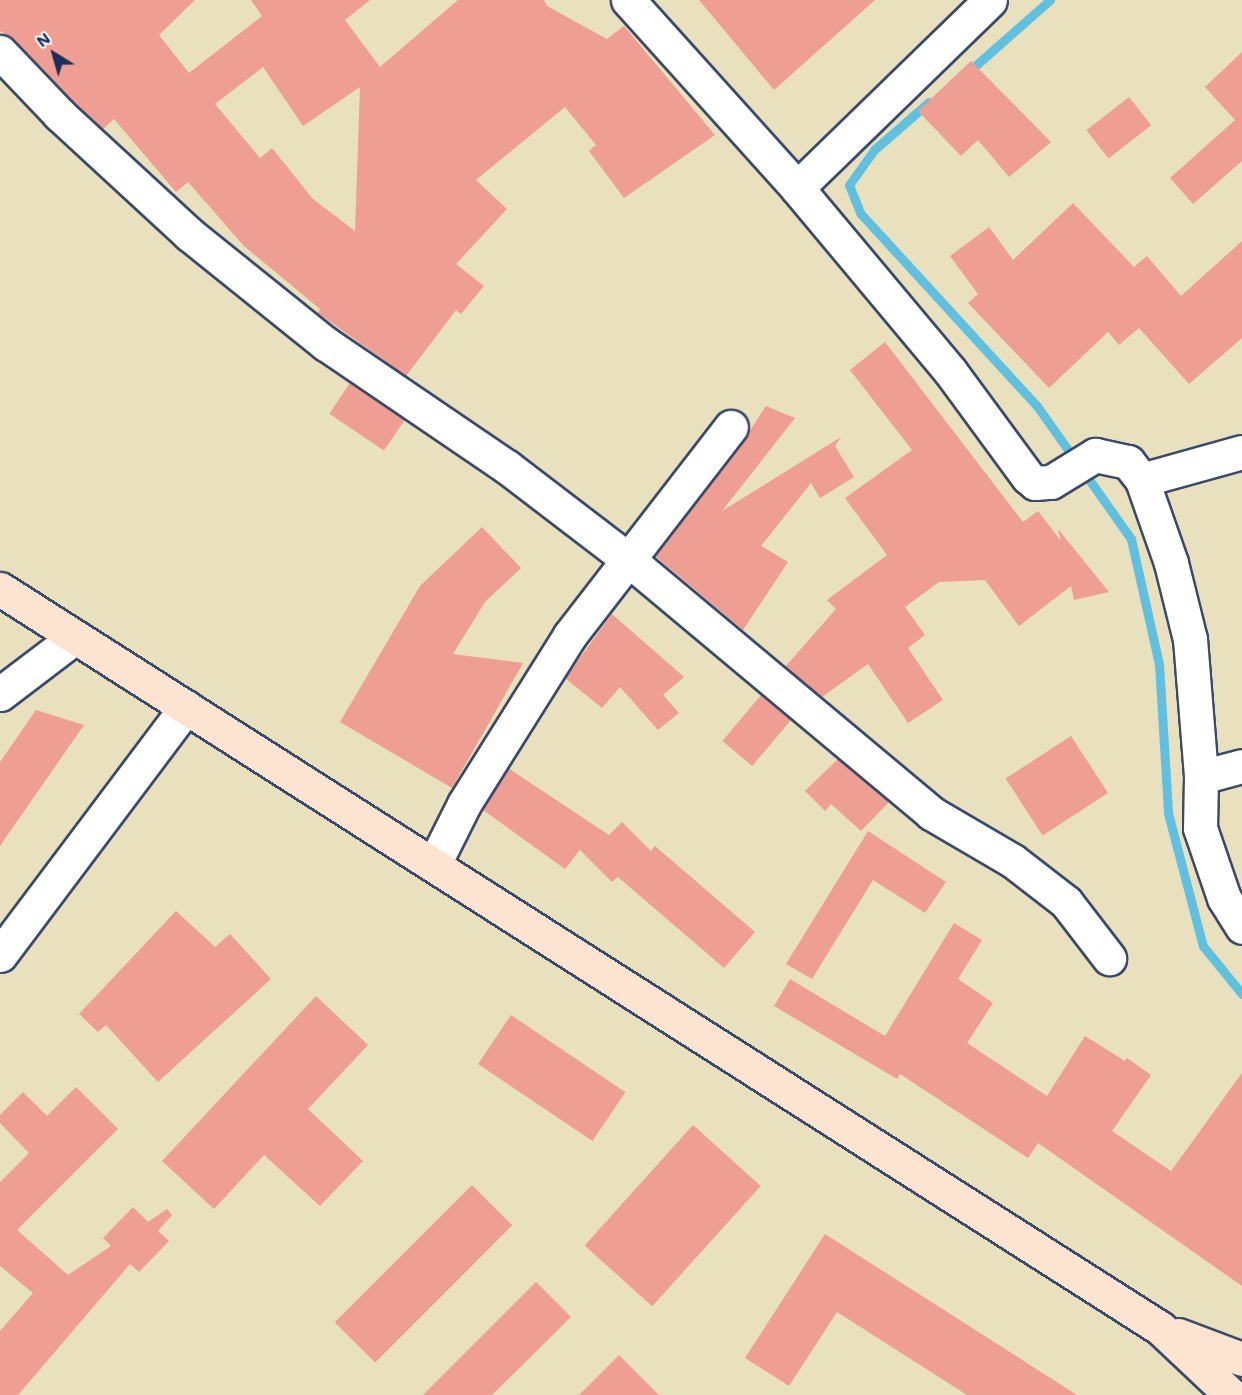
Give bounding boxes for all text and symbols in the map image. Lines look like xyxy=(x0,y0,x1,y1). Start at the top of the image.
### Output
north arrow xyxy=(24,24,84,84)
text: N xyxy=(32,27,54,51)

